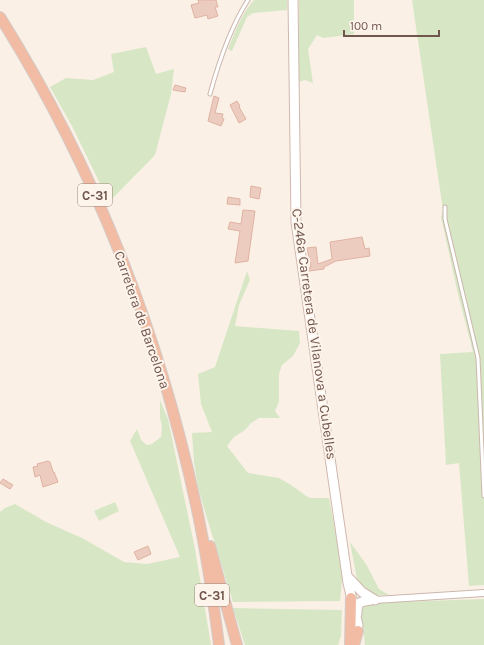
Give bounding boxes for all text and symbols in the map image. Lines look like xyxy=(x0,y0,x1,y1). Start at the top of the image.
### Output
scale bar xyxy=(344,12,439,38)
text: 100 m xyxy=(350,19,382,33)
road number: C-31 xyxy=(78,184,112,206)
street label: C-246a Carretera de Vilanova a Cubelles xyxy=(288,207,340,461)
street label: Carretera de Barcelona xyxy=(110,249,174,391)
road number: C-31 xyxy=(195,584,229,606)

